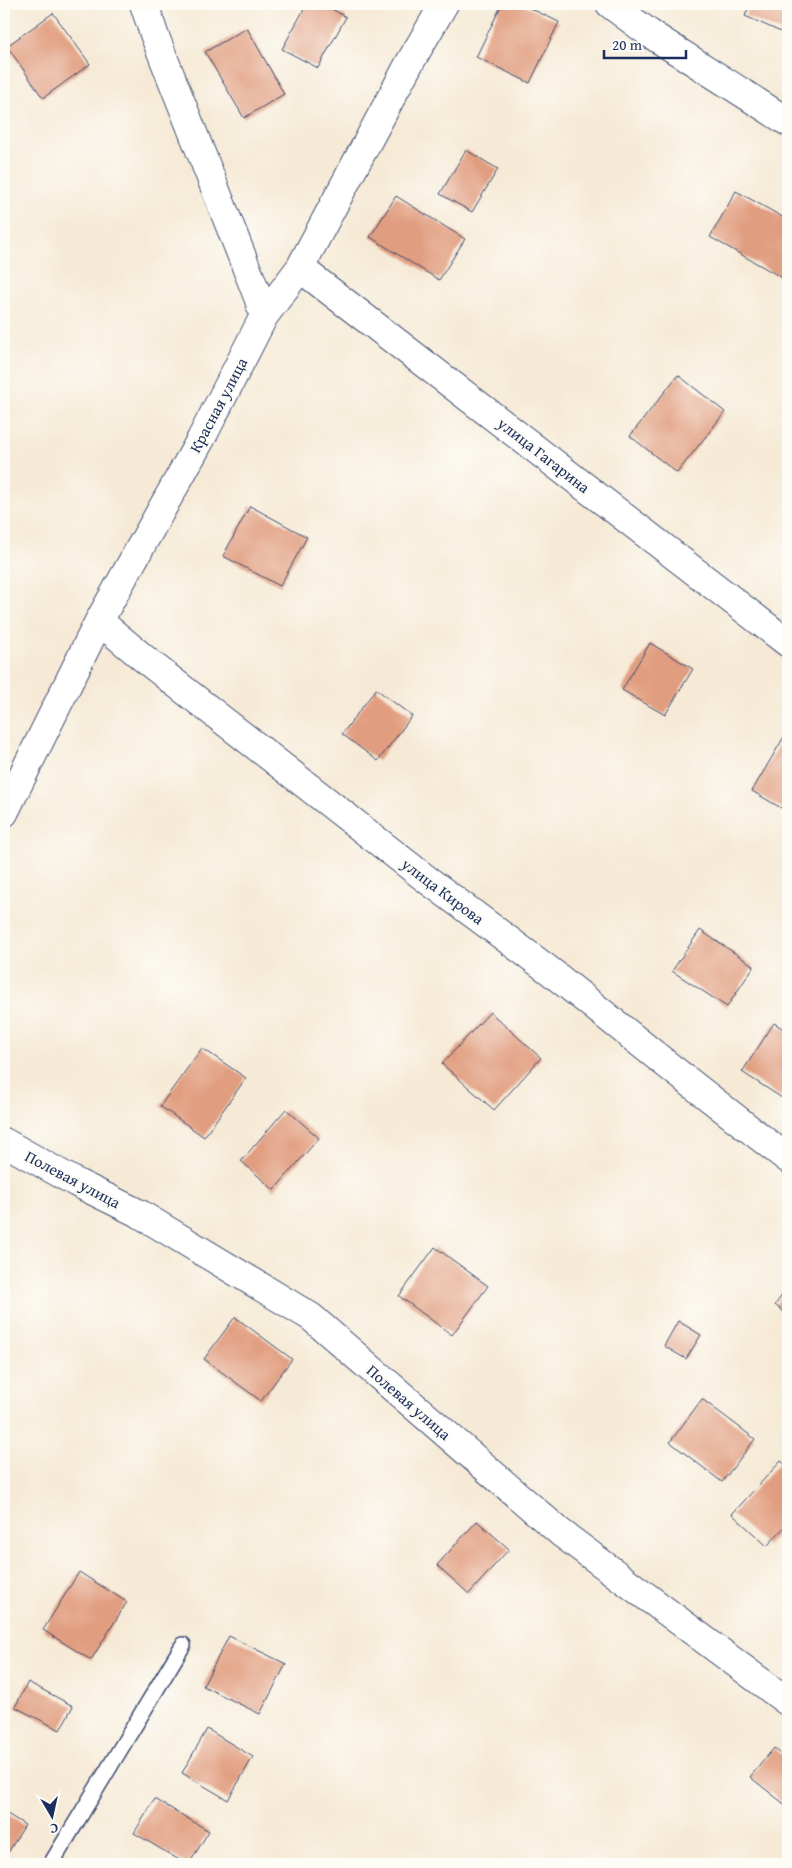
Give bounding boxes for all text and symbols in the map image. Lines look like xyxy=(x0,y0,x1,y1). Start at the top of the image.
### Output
scale bar xyxy=(604,28,687,60)
text: 20 m xyxy=(612,34,643,55)
street label: Красная улица xyxy=(183,353,253,457)
street label: улица Гагарина xyxy=(492,411,596,499)
street label: улица Кирова xyxy=(396,851,490,930)
street label: Полевая улица xyxy=(21,1144,125,1214)
street label: Полевая улица xyxy=(361,1358,457,1446)
north arrow xyxy=(28,1790,78,1840)
text: С xyxy=(48,1818,60,1839)

